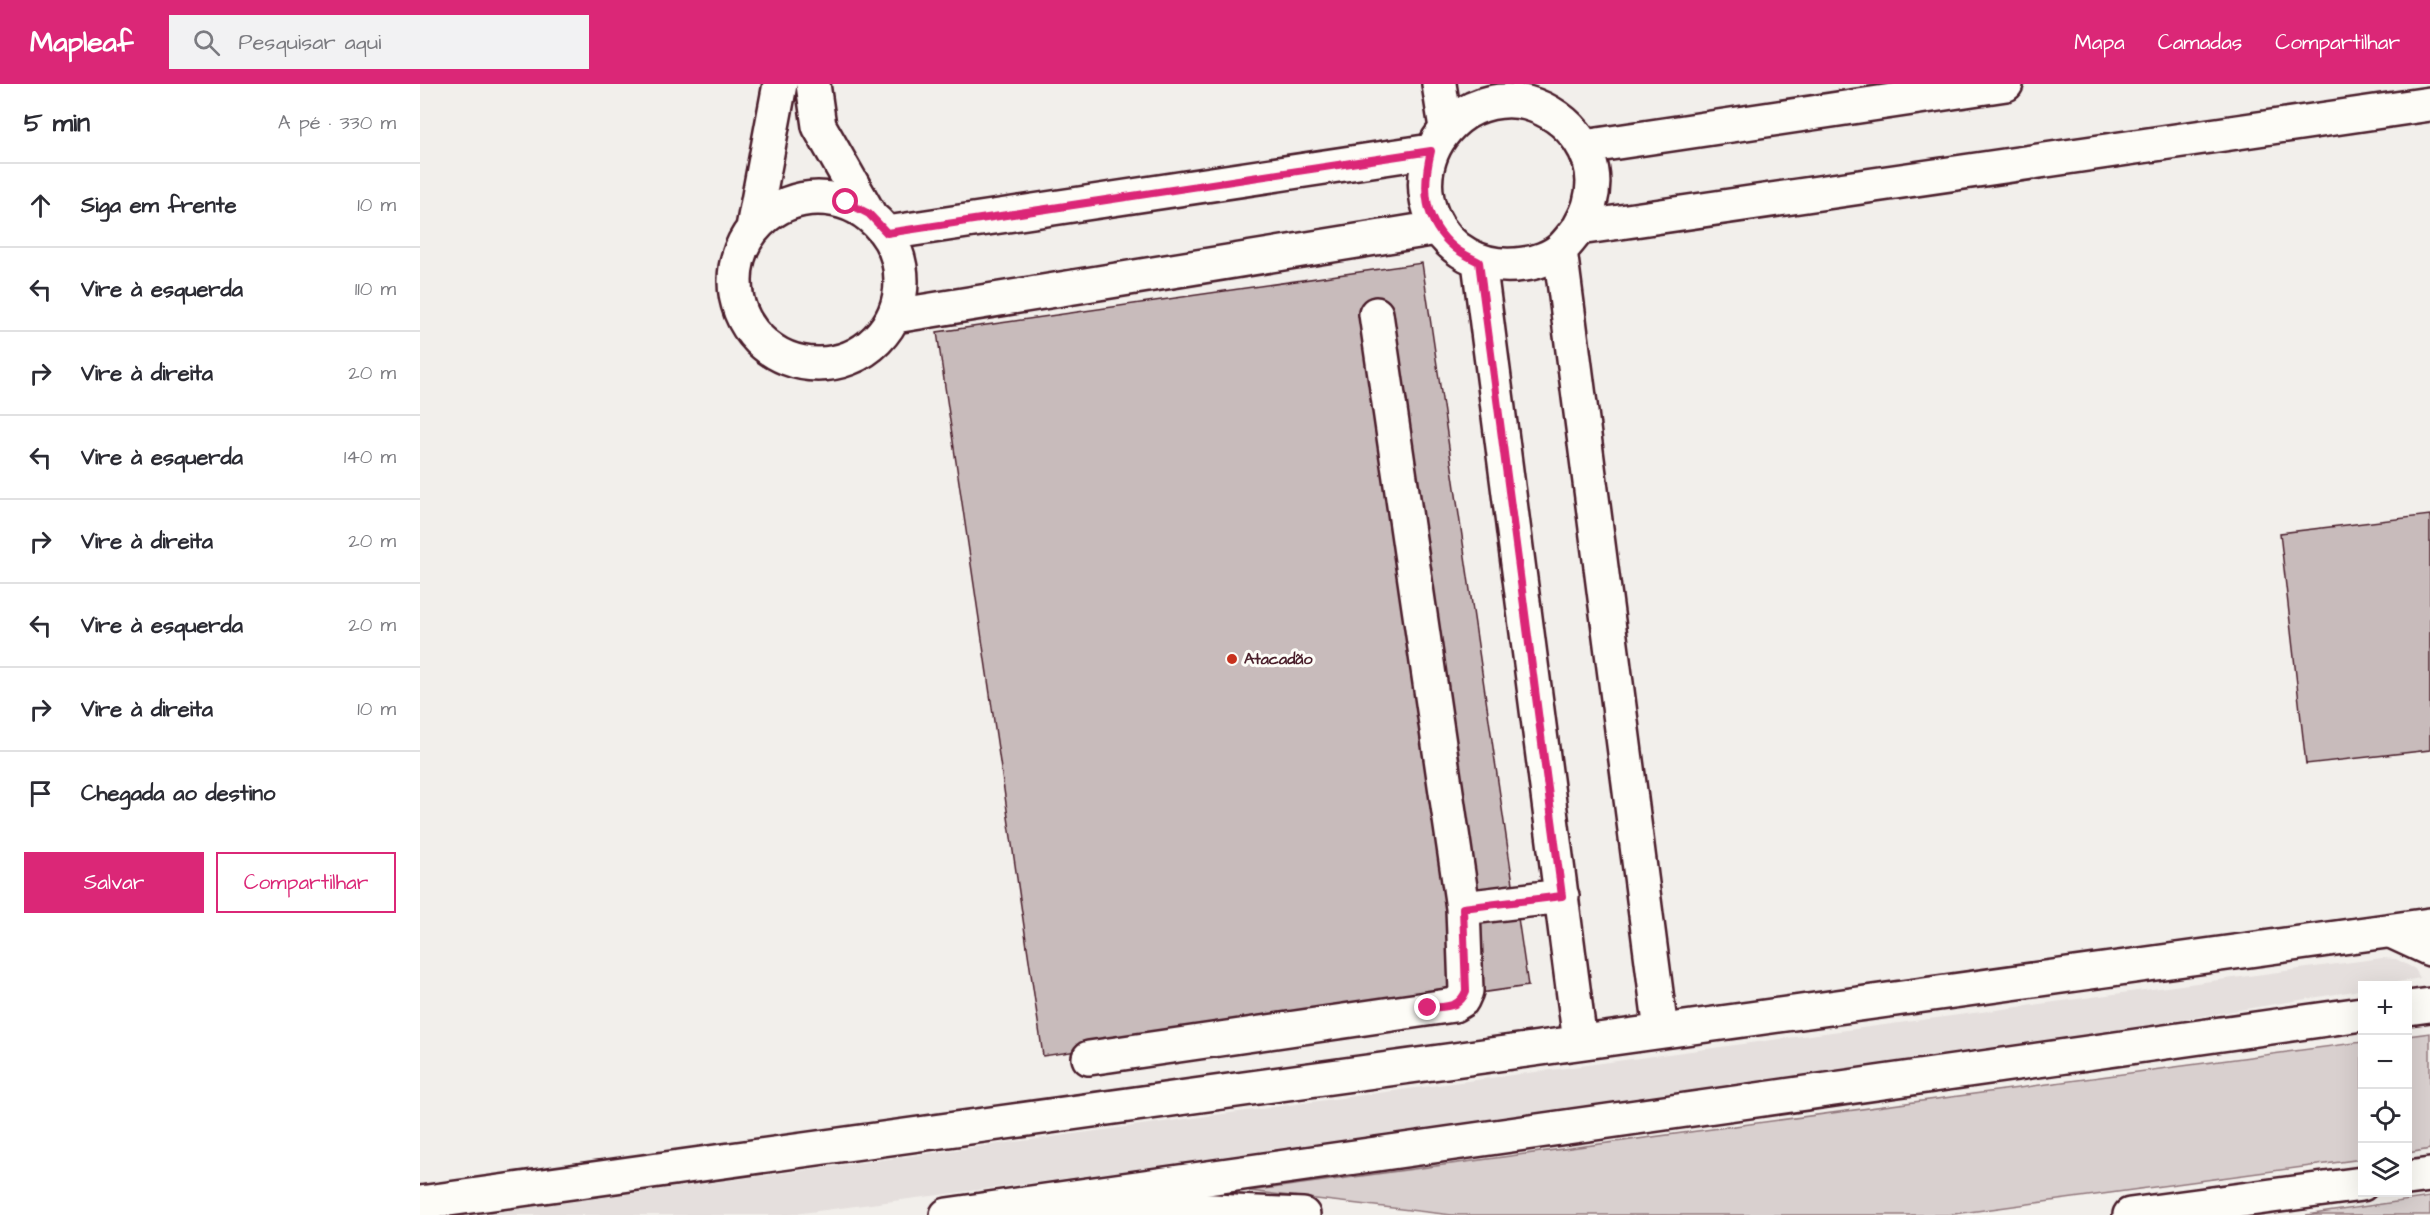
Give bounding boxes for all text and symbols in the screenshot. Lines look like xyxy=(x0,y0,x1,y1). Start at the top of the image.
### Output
search box xyxy=(169,15,589,69)
text: Mapleaf xyxy=(30,23,133,62)
icon: search xyxy=(190,26,223,59)
text: Pesquisar aqui xyxy=(238,27,381,58)
text: Mapa xyxy=(2074,28,2125,57)
text: Camadas xyxy=(2158,28,2242,57)
text: Compartilhar xyxy=(2275,28,2400,57)
text: 5 min xyxy=(24,105,90,141)
text: A pé · 330 m xyxy=(278,109,396,137)
route start xyxy=(832,188,858,214)
icon: ahead xyxy=(24,189,57,222)
text: Siga em frente xyxy=(81,190,237,221)
text: 10 m xyxy=(357,191,396,219)
icon: left xyxy=(24,273,57,306)
text: Vire à esquerda xyxy=(81,274,243,305)
text: 110 m xyxy=(355,275,396,303)
icon: right xyxy=(24,357,57,390)
text: Vire à direita xyxy=(81,358,213,389)
text: 20 m xyxy=(348,359,396,387)
icon: left xyxy=(24,441,57,474)
text: Vire à esquerda xyxy=(81,442,243,473)
text: 140 m xyxy=(344,443,396,471)
icon: right xyxy=(24,525,57,558)
text: Vire à direita xyxy=(81,526,213,557)
text: 20 m xyxy=(348,527,396,555)
icon: left xyxy=(24,609,57,642)
text: Vire à esquerda xyxy=(81,610,243,641)
text: 20 m xyxy=(348,611,396,639)
place label: Atacadão xyxy=(1244,648,1313,670)
marker: Atacadão xyxy=(1225,652,1239,666)
icon: right xyxy=(24,693,57,726)
text: Vire à direita xyxy=(81,694,213,725)
text: 10 m xyxy=(357,695,396,723)
icon: arrive xyxy=(24,777,57,810)
text: Chegada ao destino xyxy=(81,778,275,809)
button: Salvar xyxy=(24,852,204,913)
button: Compartilhar xyxy=(216,852,396,913)
map controls xyxy=(2358,981,2412,1197)
button: + xyxy=(2358,981,2412,1035)
route end xyxy=(1414,994,1440,1020)
button: − xyxy=(2358,1035,2412,1089)
button: locate xyxy=(2358,1089,2412,1143)
button: layers xyxy=(2358,1143,2412,1197)

